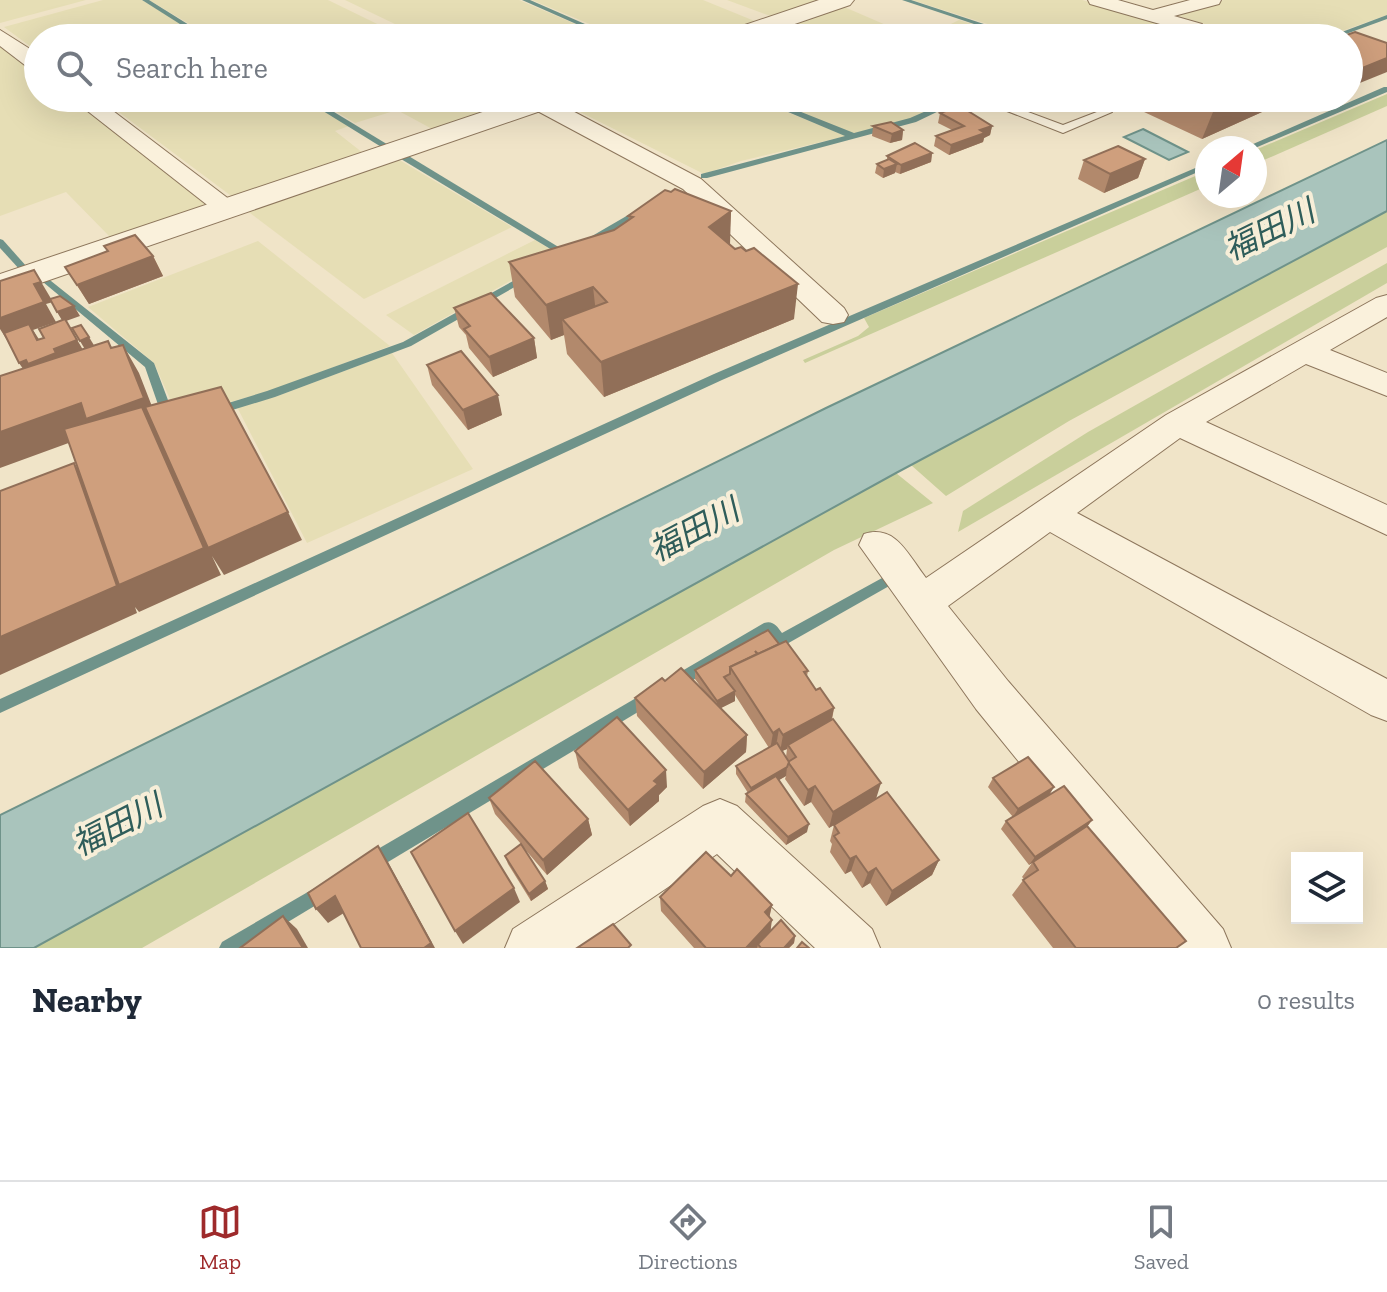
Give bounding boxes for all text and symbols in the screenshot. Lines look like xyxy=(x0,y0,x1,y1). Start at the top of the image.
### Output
search box xyxy=(24,24,1363,112)
icon: search xyxy=(52,46,96,90)
text: Search here xyxy=(116,50,268,86)
north arrow xyxy=(1195,136,1267,208)
water label: 福田川 xyxy=(1218,191,1323,268)
water label: 福田川 xyxy=(643,489,748,569)
water label: 福田川 xyxy=(66,785,171,864)
map controls xyxy=(1291,852,1363,924)
button: layers xyxy=(1291,852,1363,924)
text: Nearby xyxy=(32,980,142,1021)
text: 0 results xyxy=(1257,984,1355,1016)
tab: Map xyxy=(198,1200,242,1275)
tab: Directions xyxy=(638,1200,738,1275)
tab: Saved xyxy=(1134,1200,1189,1275)

